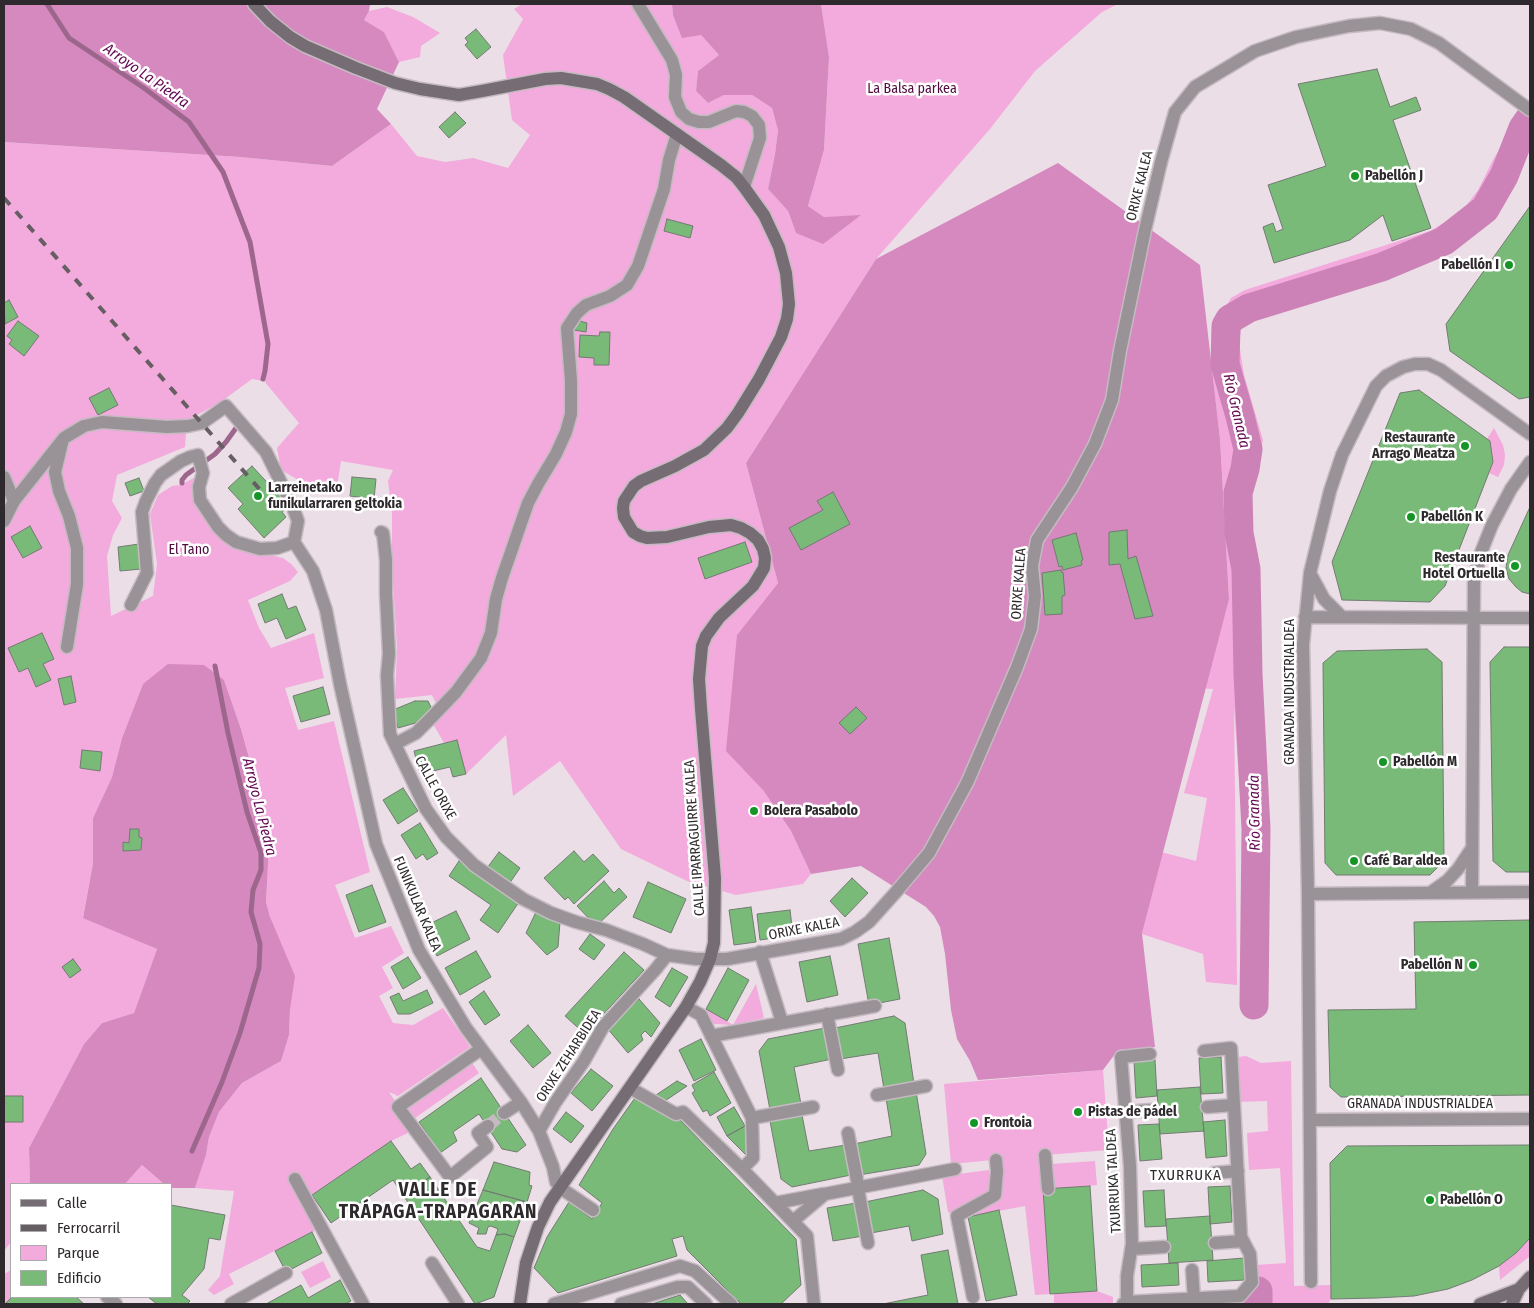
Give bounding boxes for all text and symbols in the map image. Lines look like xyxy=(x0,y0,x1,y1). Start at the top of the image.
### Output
water label: Arroyo La Piedra xyxy=(100,40,192,112)
park label: La Balsa parkea xyxy=(867,81,957,97)
street label: ORIXE KALEA xyxy=(1123,149,1157,223)
place label: Pabellón J xyxy=(1365,168,1423,184)
marker: Pabellón J xyxy=(1349,170,1361,182)
place label: Pabellón I xyxy=(1441,257,1499,273)
marker: Pabellón I xyxy=(1503,259,1515,271)
water label: Río Granada xyxy=(1219,372,1253,450)
place label: Restaurante Arrago Meatza xyxy=(1372,430,1455,462)
marker: Restaurante Arrago Meatza xyxy=(1459,440,1471,452)
place label: Larreinetako funikularraren geltokia xyxy=(268,480,402,512)
marker: Larreinetako funikularraren geltokia xyxy=(252,490,264,502)
place label: Pabellón K xyxy=(1421,509,1483,525)
marker: Pabellón K xyxy=(1405,511,1417,523)
park label: El Tano xyxy=(169,542,209,558)
street label: ORIXE KALEA xyxy=(1008,548,1030,620)
place label: Restaurante Hotel Ortuella xyxy=(1423,550,1505,582)
marker: Restaurante Hotel Ortuella xyxy=(1509,560,1521,572)
street label: GRANADA INDUSTRIALDEA xyxy=(1282,619,1298,765)
street label: CALLE ORIXE xyxy=(411,753,459,823)
place label: Pabellón M xyxy=(1393,754,1457,770)
water label: Arroyo La Piedra xyxy=(238,756,280,858)
marker: Pabellón M xyxy=(1377,756,1389,768)
street label: CALLE IPARRAGUIRRE KALEA xyxy=(681,759,709,917)
water label: Río Granada xyxy=(1245,775,1265,851)
place label: Bolera Pasabolo xyxy=(764,803,858,819)
marker: Bolera Pasabolo xyxy=(748,805,760,817)
place label: Café Bar aldea xyxy=(1364,853,1448,869)
street label: FUNIKULAR KALEA xyxy=(389,854,445,954)
marker: Café Bar aldea xyxy=(1348,855,1360,867)
street label: ORIXE KALEA xyxy=(767,914,841,944)
place label: Pabellón N xyxy=(1401,957,1463,973)
marker: Pabellón N xyxy=(1467,959,1479,971)
street label: ORIXE ZEHARBIDEA xyxy=(533,1007,605,1105)
street label: GRANADA INDUSTRIALDEA xyxy=(1347,1096,1493,1112)
place label: Pistas de pádel xyxy=(1088,1104,1177,1120)
marker: Pistas de pádel xyxy=(1072,1106,1084,1118)
place label: Frontoia xyxy=(984,1115,1032,1131)
marker: Frontoia xyxy=(968,1117,980,1129)
street label: TXURRUKA TALDEA xyxy=(1103,1128,1125,1234)
district label: TXURRUKA xyxy=(1149,1167,1223,1185)
district label: VALLE DE TRÁPAGA-TRAPAGARAN xyxy=(336,1180,540,1224)
legend xyxy=(10,1183,172,1298)
place label: Pabellón O xyxy=(1440,1192,1503,1208)
text: Calle xyxy=(57,1194,87,1212)
marker: Pabellón O xyxy=(1424,1194,1436,1206)
text: Ferrocarril xyxy=(57,1219,120,1237)
text: Parque xyxy=(57,1244,100,1262)
text: Edificio xyxy=(57,1269,102,1287)

